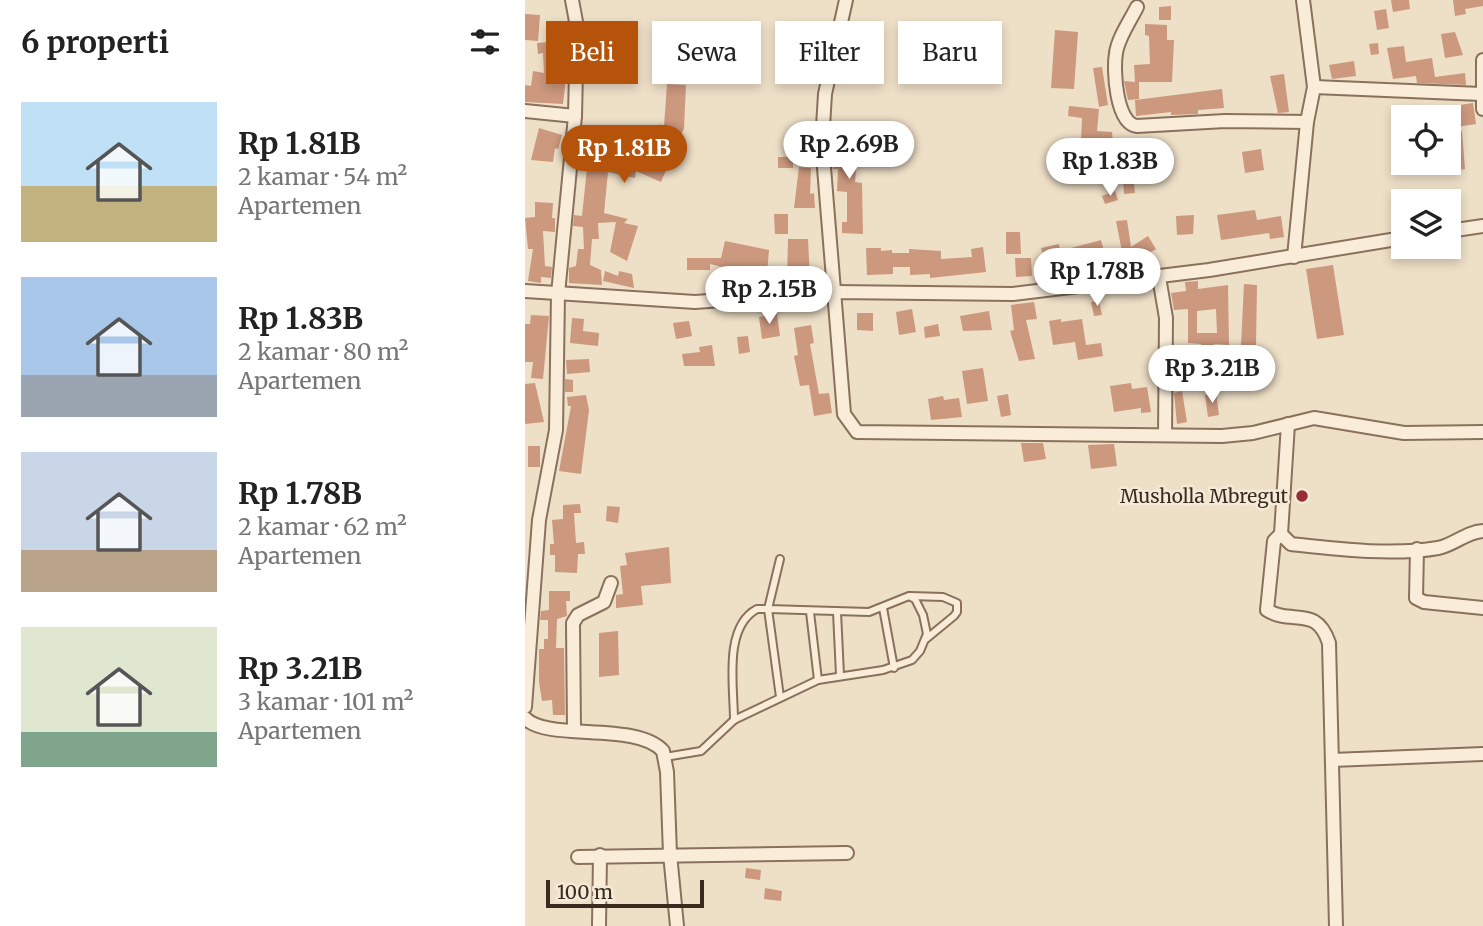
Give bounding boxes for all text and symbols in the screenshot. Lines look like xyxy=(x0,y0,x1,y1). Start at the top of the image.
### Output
chip: Beli xyxy=(546,21,638,84)
chip: Sewa xyxy=(652,21,761,84)
chip: Filter xyxy=(775,21,884,84)
chip: Baru xyxy=(898,21,1002,84)
text: 6 properti xyxy=(21,23,169,61)
icon: filters xyxy=(466,23,504,61)
map controls xyxy=(1391,105,1461,259)
button: locate xyxy=(1391,105,1461,175)
pin: Rp 2.69B xyxy=(777,122,921,181)
text: Rp 1.81B xyxy=(238,124,360,162)
pin: Rp 1.81B xyxy=(552,125,696,185)
text: Rp 2.69B xyxy=(799,129,899,158)
icon: home xyxy=(77,130,161,214)
text: Rp 1.81B xyxy=(577,133,671,162)
pin: Rp 1.83B xyxy=(1038,138,1182,198)
text: Rp 1.83B xyxy=(1062,146,1158,175)
text: 2 kamar · 54 m² xyxy=(238,162,407,191)
button: layers xyxy=(1391,189,1461,259)
text: Apartemen xyxy=(238,191,362,220)
pin: Rp 1.78B xyxy=(1025,248,1169,308)
text: Rp 1.78B xyxy=(1050,256,1144,285)
pin: Rp 2.15B xyxy=(697,266,841,326)
text: Rp 2.15B xyxy=(721,274,817,303)
text: Rp 1.83B xyxy=(238,299,363,337)
icon: home xyxy=(77,305,161,389)
text: 2 kamar · 80 m² xyxy=(238,337,409,366)
pin: Rp 3.21B xyxy=(1140,346,1284,405)
text: Rp 3.21B xyxy=(1164,353,1260,382)
text: Apartemen xyxy=(238,366,362,395)
text: Rp 1.78B xyxy=(238,474,362,512)
icon: home xyxy=(77,480,161,564)
place label: Musholla Mbregut xyxy=(1120,484,1289,508)
marker: Musholla Mbregut xyxy=(1294,488,1310,504)
text: 2 kamar · 62 m² xyxy=(238,512,407,541)
text: Apartemen xyxy=(238,541,362,570)
text: Rp 3.21B xyxy=(238,649,362,687)
icon: home xyxy=(77,655,161,739)
text: 3 kamar · 101 m² xyxy=(238,687,413,716)
text: Apartemen xyxy=(238,716,362,745)
scale bar xyxy=(546,877,703,909)
text: 100 m xyxy=(557,880,613,904)

